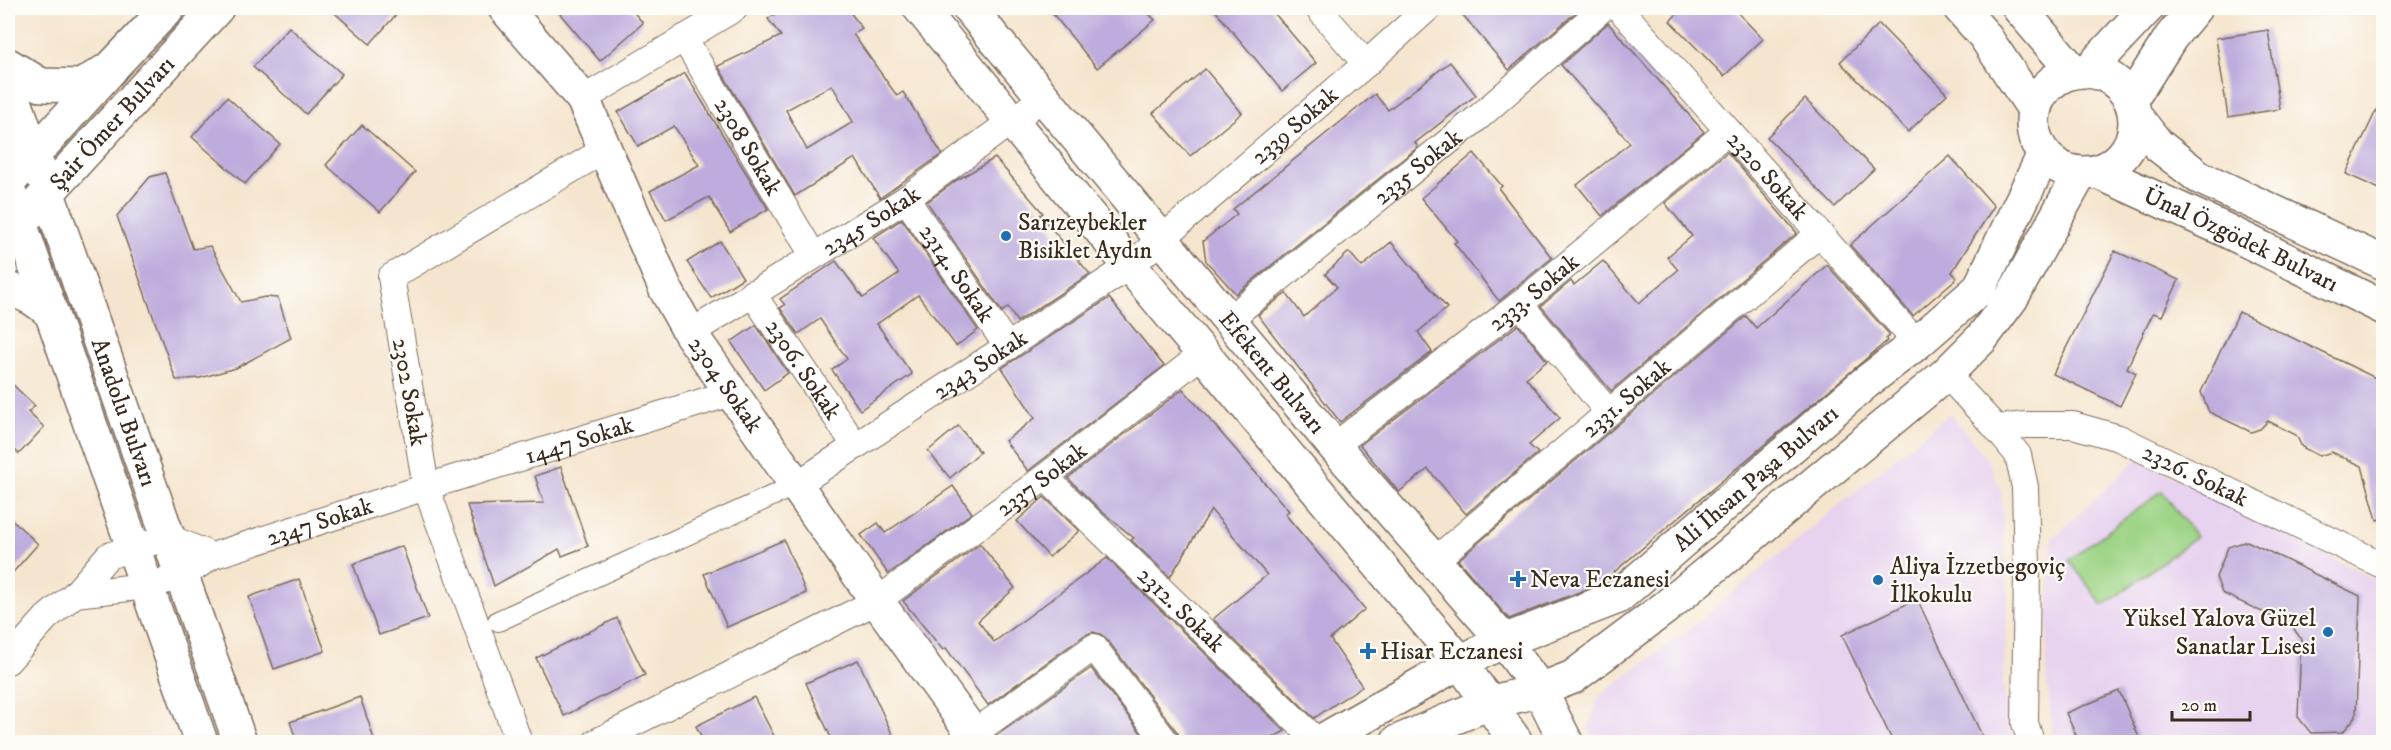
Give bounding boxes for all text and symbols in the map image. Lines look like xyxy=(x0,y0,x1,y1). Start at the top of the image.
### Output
street label: Şair Ömer Bulvarı xyxy=(43,50,182,197)
street label: 2339 Sokak xyxy=(1246,80,1345,171)
street label: 2308 Sokak xyxy=(707,92,788,201)
street label: 2335 Sokak xyxy=(1368,123,1469,212)
street label: 2320 Sokak xyxy=(1720,125,1815,227)
street label: 2345 Sokak xyxy=(817,180,927,263)
street label: Ünal Özgödek Bulvarı xyxy=(2138,181,2343,299)
place label: Sarızeybekler Bisiklet Aydın xyxy=(1018,208,1152,266)
street label: 2314. Sokak xyxy=(912,219,1001,329)
marker: Sarızeybekler Bisiklet Aydın xyxy=(999,229,1013,243)
street label: 2333. Sokak xyxy=(1483,247,1586,338)
street label: Efekent Bulvarı xyxy=(1212,305,1332,440)
street label: 2306. Sokak xyxy=(758,314,848,426)
street label: 2343 Sokak xyxy=(928,323,1034,407)
street label: 2304 Sokak xyxy=(681,331,769,439)
street label: Anadolu Bulvarı xyxy=(84,334,163,491)
street label: 2302 Sokak xyxy=(385,336,433,448)
street label: 2331. Sokak xyxy=(1576,352,1677,445)
street label: Ali İhsan Paşa Bulvarı xyxy=(1667,399,1845,559)
street label: 1447 Sokak xyxy=(522,410,637,472)
street label: 2337 Sokak xyxy=(991,436,1093,524)
street label: 2326. Sokak xyxy=(2137,438,2253,514)
street label: 2347 Sokak xyxy=(263,491,377,553)
place label: Aliya İzzetbegoviç İlkokulu xyxy=(1890,551,2065,610)
street label: 2312. Sokak xyxy=(1130,561,1231,659)
place label: Neva Eczanesi xyxy=(1530,565,1670,595)
marker: Neva Eczanesi xyxy=(1511,572,1525,586)
marker: Aliya İzzetbegoviç İlkokulu xyxy=(1871,573,1885,587)
place label: Yüksel Yalova Güzel Sanatlar Lisesi xyxy=(2123,604,2317,662)
marker: Yüksel Yalova Güzel Sanatlar Lisesi xyxy=(2321,625,2335,639)
place label: Hisar Eczanesi xyxy=(1380,637,1523,667)
marker: Hisar Eczanesi xyxy=(1361,644,1375,658)
scale bar xyxy=(2172,684,2250,722)
text: 20 m xyxy=(2181,695,2217,717)

